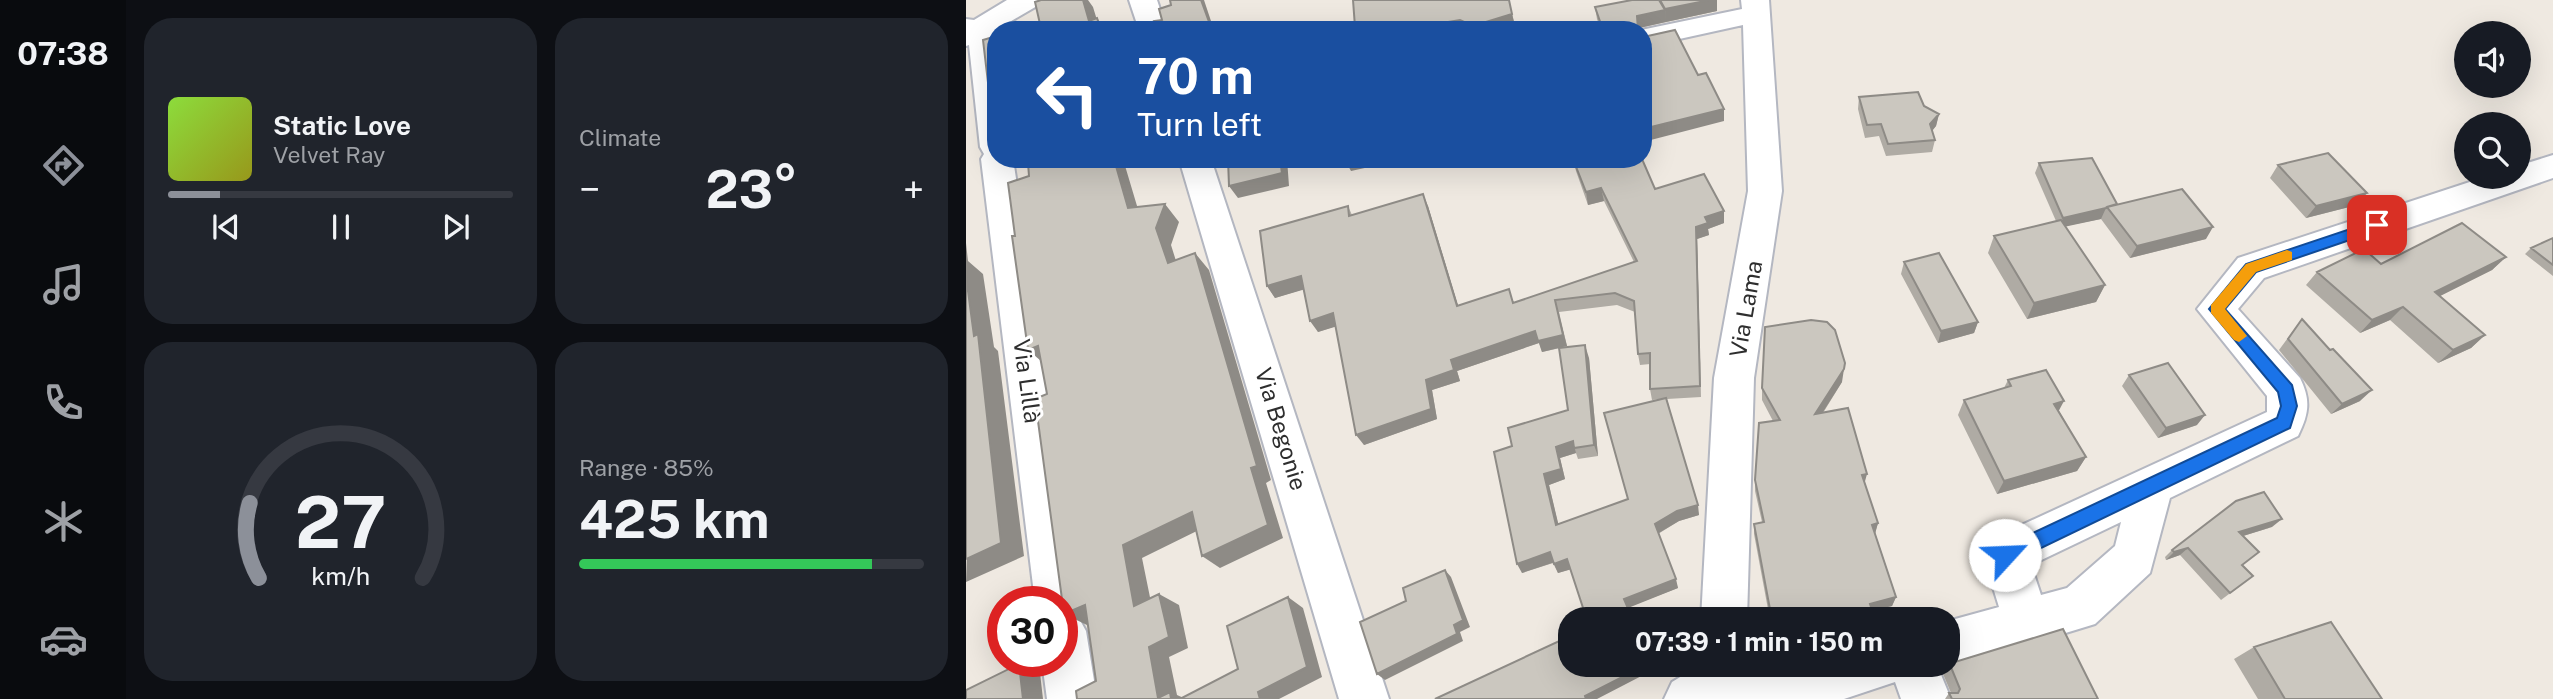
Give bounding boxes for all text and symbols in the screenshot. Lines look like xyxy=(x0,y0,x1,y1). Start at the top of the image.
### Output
map controls xyxy=(2454,21,2531,189)
button: sound xyxy=(2454,21,2531,98)
text: 07:38 xyxy=(17,35,109,72)
text: 70 m xyxy=(1137,47,1254,105)
icon: left xyxy=(1022,49,1113,140)
text: Turn left xyxy=(1137,106,1262,143)
text: Static Love xyxy=(273,110,411,141)
button: search xyxy=(2454,112,2531,189)
text: Climate xyxy=(579,124,661,151)
icon: directions xyxy=(39,141,88,190)
text: Velvet Ray xyxy=(273,141,385,168)
text: 23° xyxy=(705,159,798,220)
text: − xyxy=(579,167,600,212)
text: + xyxy=(903,167,924,212)
pin xyxy=(2347,195,2407,255)
icon: arrive xyxy=(2358,206,2396,244)
icon: previous xyxy=(207,208,245,246)
icon: pause xyxy=(322,208,360,246)
icon: next xyxy=(437,208,475,246)
street label: Via Lama xyxy=(1724,258,1767,359)
icon: music xyxy=(39,260,88,309)
street label: Via Lillà xyxy=(1008,337,1047,425)
street label: Via Begonie xyxy=(1250,364,1313,493)
icon: phone xyxy=(39,378,88,427)
text: Range · 85% xyxy=(579,454,714,481)
text: 27 xyxy=(295,479,386,564)
text: 425 km xyxy=(579,489,770,550)
icon: climate xyxy=(39,497,88,546)
position arrow xyxy=(1968,518,2042,592)
text: km/h xyxy=(311,560,370,590)
speed limit sign: 30 xyxy=(987,586,1078,677)
icon: car xyxy=(39,615,88,664)
text: 07:39 · 1 min · 150 m xyxy=(1635,626,1883,657)

